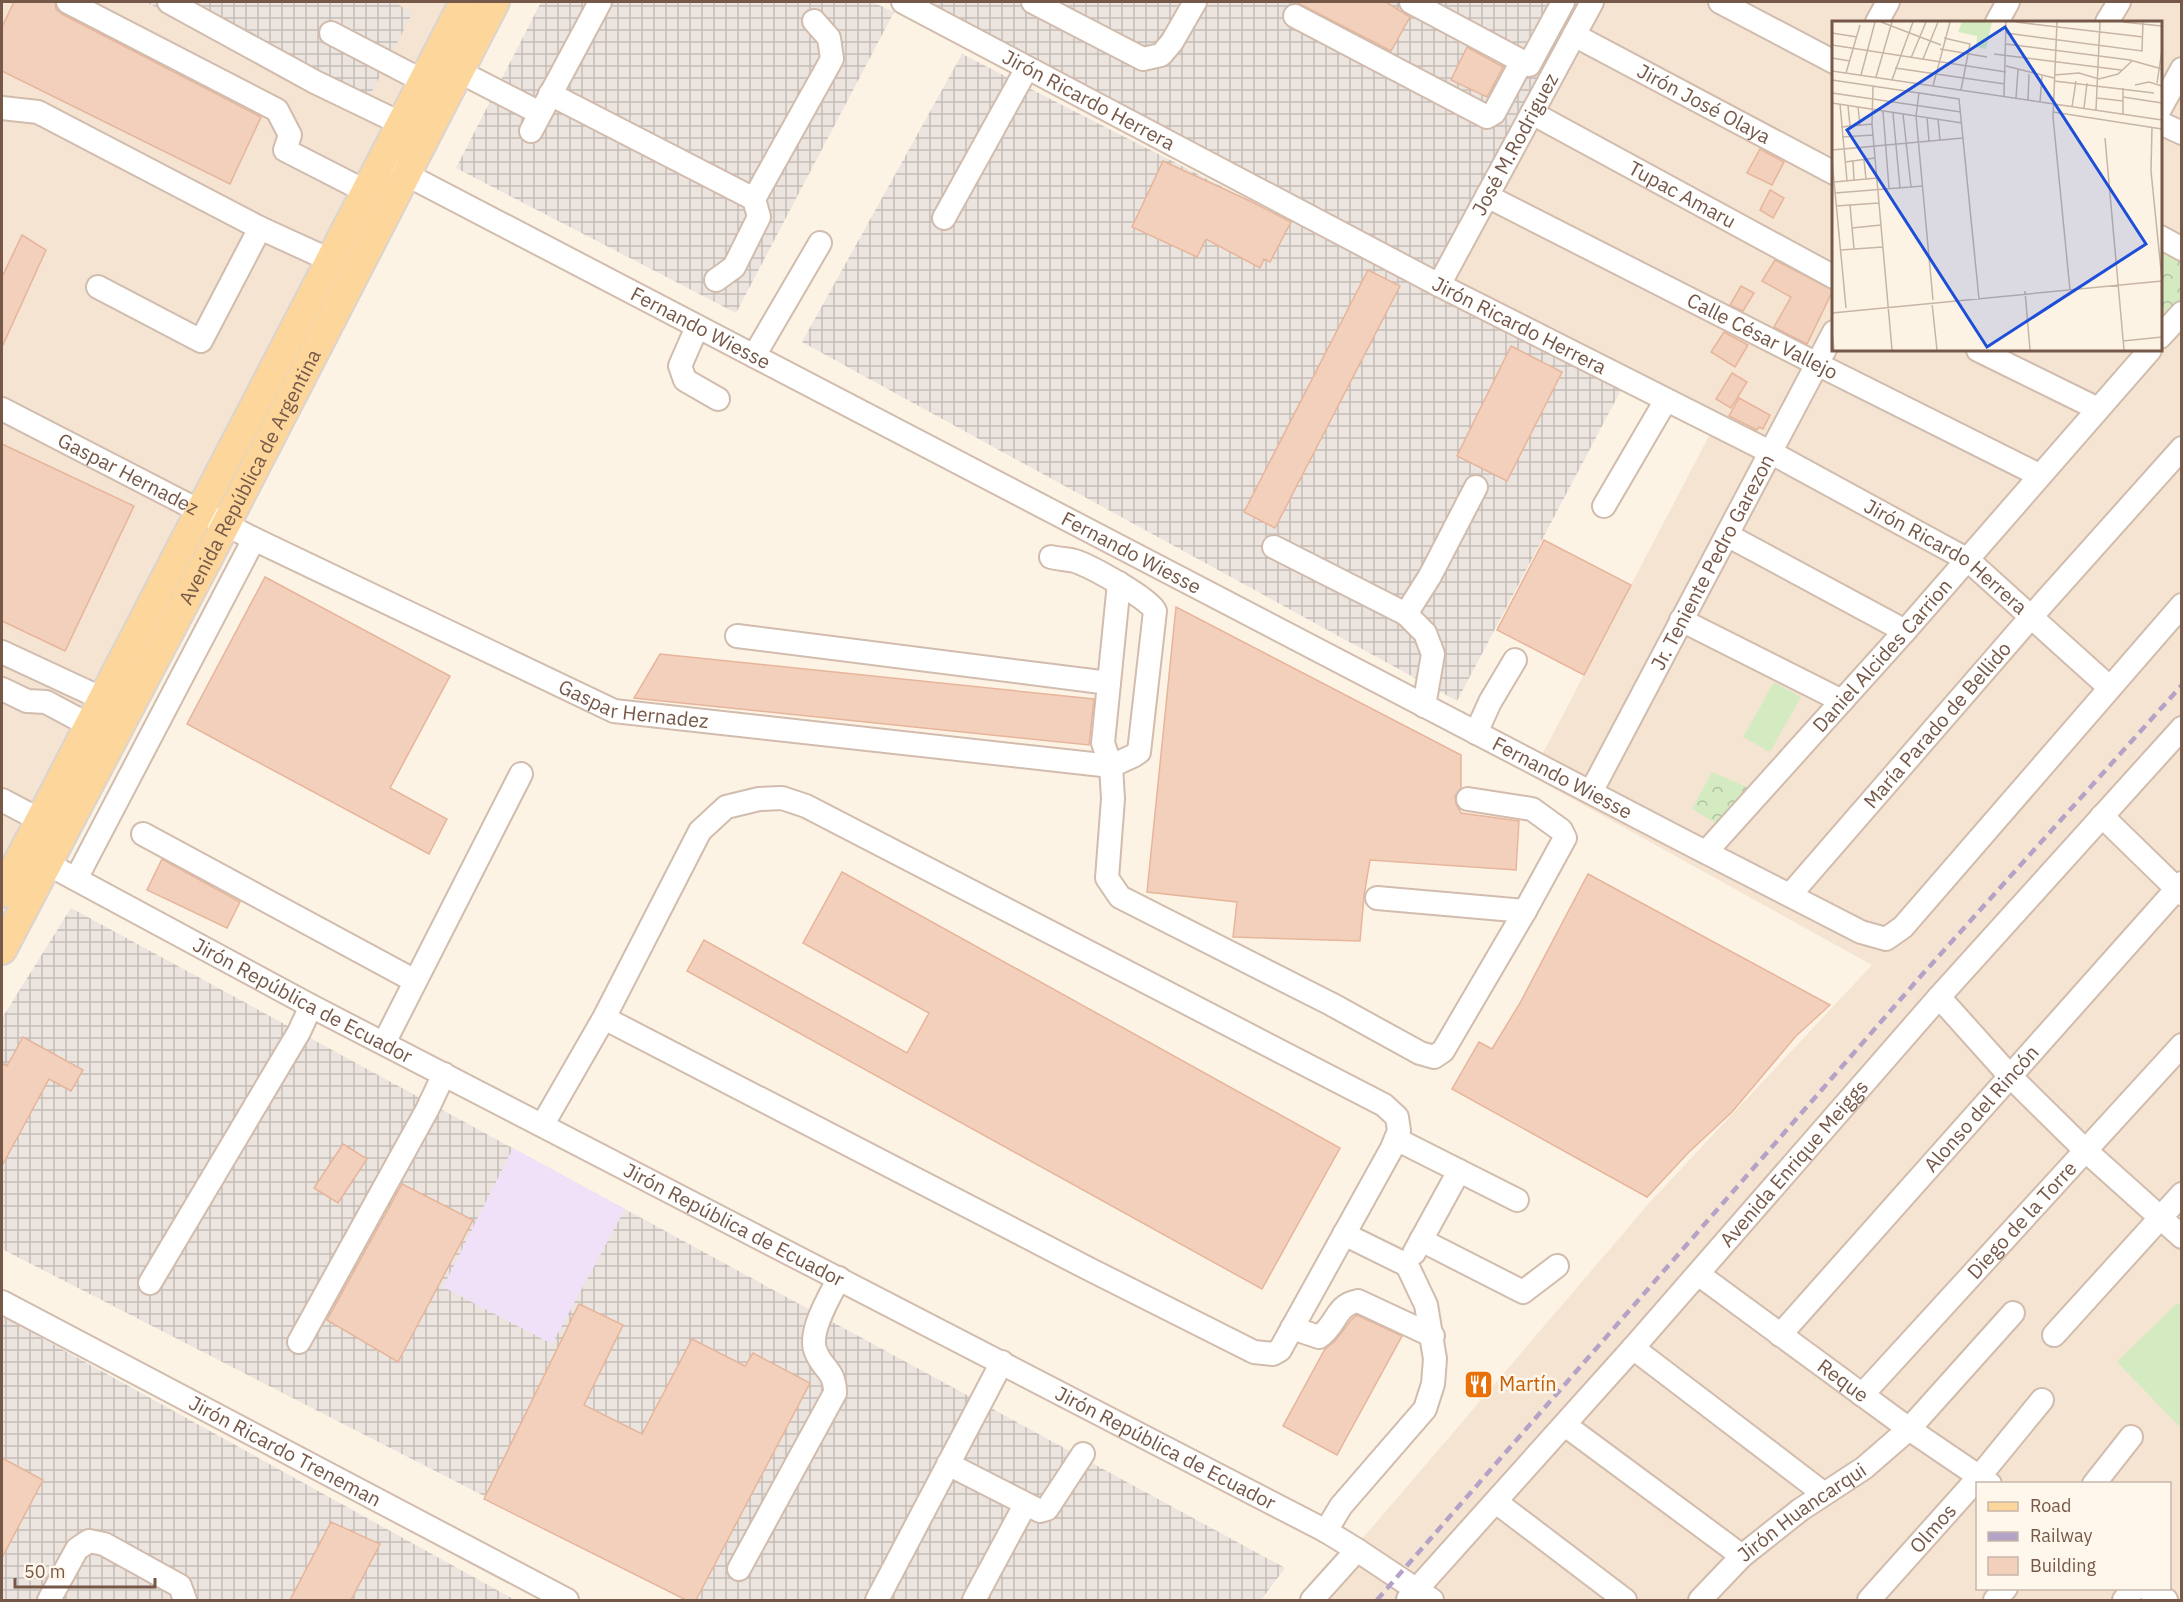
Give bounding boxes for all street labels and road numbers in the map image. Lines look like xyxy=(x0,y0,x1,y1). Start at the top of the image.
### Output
street label: Jirón Ricardo Herrera xyxy=(998,43,1180,156)
street label: Jirón José Olaya xyxy=(1633,57,1776,150)
street label: José M.Rodriguez xyxy=(1465,68,1564,220)
street label: Tupac Amaru xyxy=(1624,154,1741,234)
street label: Jirón Ricardo Herrera xyxy=(1428,270,1611,380)
street label: Fernando Wiesse xyxy=(626,280,775,375)
street label: Calle César Vallejo xyxy=(1683,286,1843,385)
street label: Avenida República de Argentina xyxy=(172,344,327,609)
street label: Gaspar Hernadez xyxy=(53,426,204,521)
street label: Jr. Teniente Pedro Garezon xyxy=(1644,449,1780,675)
street label: Jirón Ricardo Herrera xyxy=(1860,492,2034,620)
street label: Fernando Wiesse xyxy=(1057,505,1206,600)
street label: Daniel Alcides Carrion xyxy=(1806,573,1958,738)
street label: María Parado de Bellido xyxy=(1857,635,2017,814)
street label: Gaspar Hernadez xyxy=(554,672,710,734)
street label: Fernando Wiesse xyxy=(1488,730,1637,825)
street label: Jirón República de Ecuador xyxy=(188,931,417,1069)
street label: Alonso del Rincón xyxy=(1917,1039,2045,1177)
street label: Avenida Enrique Meiggs xyxy=(1713,1074,1874,1252)
street label: Diego de la Torre xyxy=(1961,1155,2082,1285)
street label: Jirón República de Ecuador xyxy=(619,1156,849,1293)
street label: Reque xyxy=(1812,1352,1875,1408)
street label: Jirón República de Ecuador xyxy=(1051,1379,1281,1516)
street label: Jirón Ricardo Treneman xyxy=(184,1389,386,1513)
street label: Jirón Huancarqui xyxy=(1731,1456,1871,1568)
street label: Olmos xyxy=(1903,1497,1962,1559)

